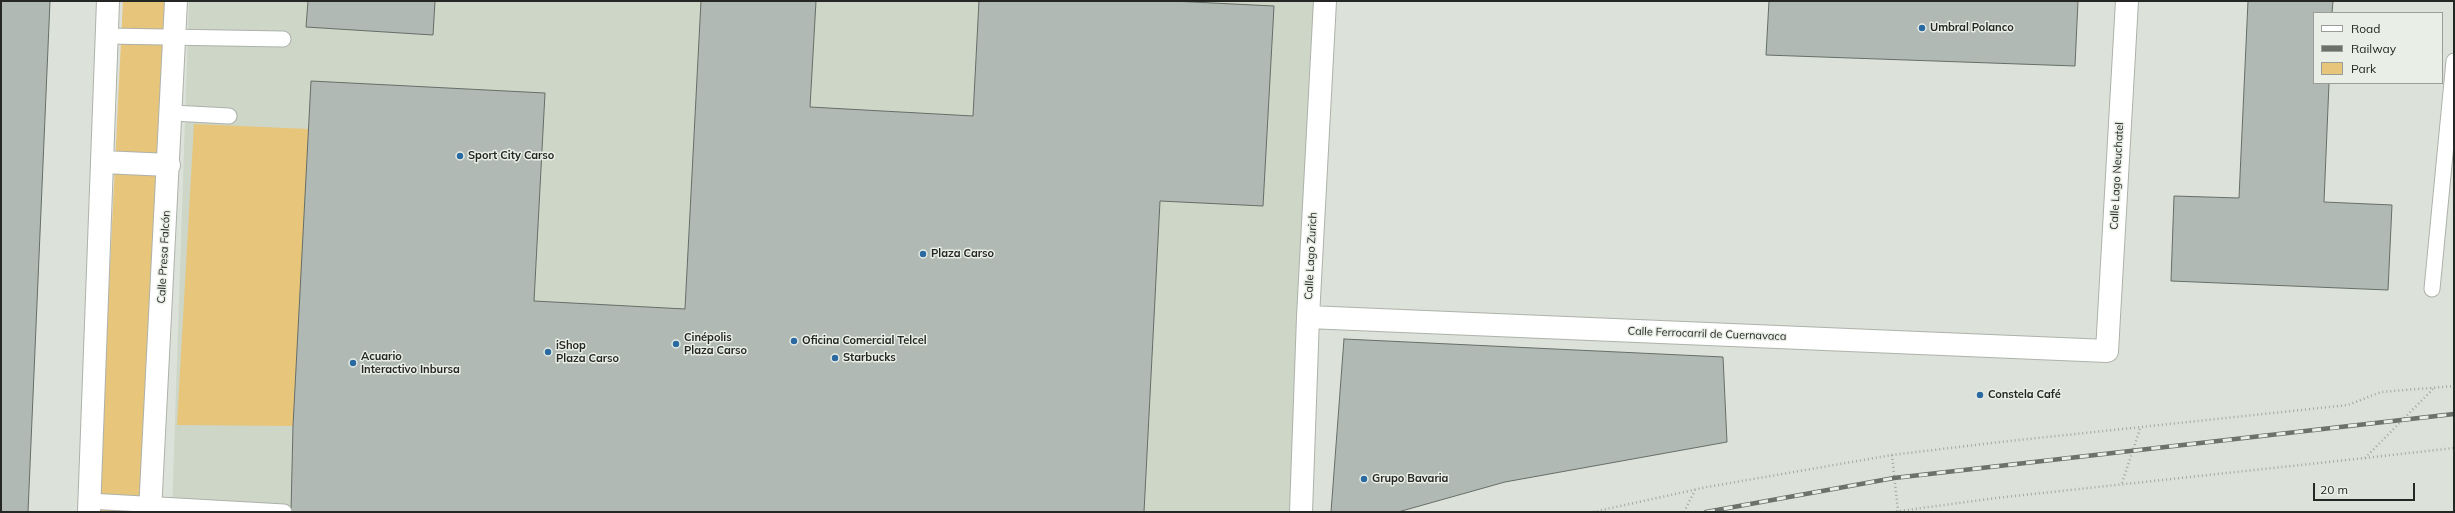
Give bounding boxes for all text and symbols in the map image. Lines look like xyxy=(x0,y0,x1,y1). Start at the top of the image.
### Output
legend xyxy=(2313,12,2443,84)
place label: Umbral Polanco xyxy=(1930,21,2014,35)
text: Road xyxy=(2351,21,2380,36)
marker: Umbral Polanco xyxy=(1917,23,1927,33)
text: Railway xyxy=(2351,41,2396,56)
text: Park xyxy=(2351,61,2376,76)
street label: Calle Lago Neuchatel xyxy=(2108,122,2126,230)
place label: Sport City Carso xyxy=(468,149,554,163)
marker: Sport City Carso xyxy=(455,151,465,161)
street label: Calle Presa Falcón xyxy=(155,210,173,304)
street label: Calle Lago Zurich xyxy=(1302,212,1320,300)
place label: Plaza Carso xyxy=(931,247,994,261)
marker: Plaza Carso xyxy=(918,249,928,259)
street label: Calle Ferrocarril de Cuernavaca xyxy=(1627,325,1787,343)
place label: Cinépolis Plaza Carso xyxy=(684,331,747,357)
place label: Oficina Comercial Telcel xyxy=(802,334,927,348)
marker: Oficina Comercial Telcel xyxy=(789,336,799,346)
place label: iShop Plaza Carso xyxy=(556,339,619,365)
marker: Cinépolis Plaza Carso xyxy=(671,339,681,349)
marker: iShop Plaza Carso xyxy=(543,347,553,357)
place label: Acuario Interactivo Inbursa xyxy=(361,350,460,376)
place label: Starbucks xyxy=(843,351,896,365)
marker: Starbucks xyxy=(830,353,840,363)
marker: Acuario Interactivo Inbursa xyxy=(348,358,358,368)
place label: Constela Café xyxy=(1988,388,2061,402)
marker: Constela Café xyxy=(1975,390,1985,400)
place label: Grupo Bavaria xyxy=(1372,472,1448,486)
marker: Grupo Bavaria xyxy=(1359,474,1369,484)
scale bar xyxy=(2315,475,2417,501)
text: 20 m xyxy=(2320,482,2348,497)

